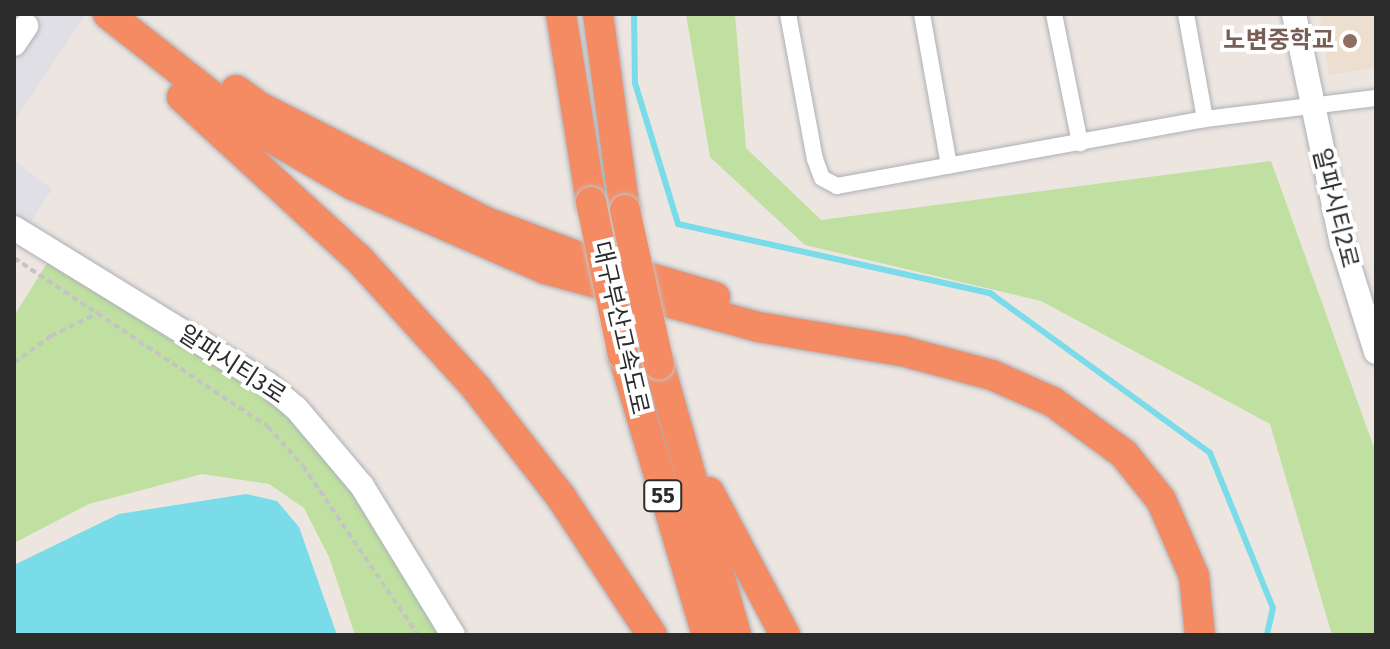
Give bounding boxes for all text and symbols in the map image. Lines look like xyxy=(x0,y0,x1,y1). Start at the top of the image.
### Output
place label: 노변중학교 xyxy=(1224,27,1334,55)
marker: 노변중학교 xyxy=(1341,32,1359,50)
street label: 알파시티2로 xyxy=(1306,145,1364,271)
street label: 대구부산고속도로 xyxy=(586,239,654,417)
street label: 알파시티3로 xyxy=(173,320,291,410)
road number: 55 xyxy=(643,478,683,514)

